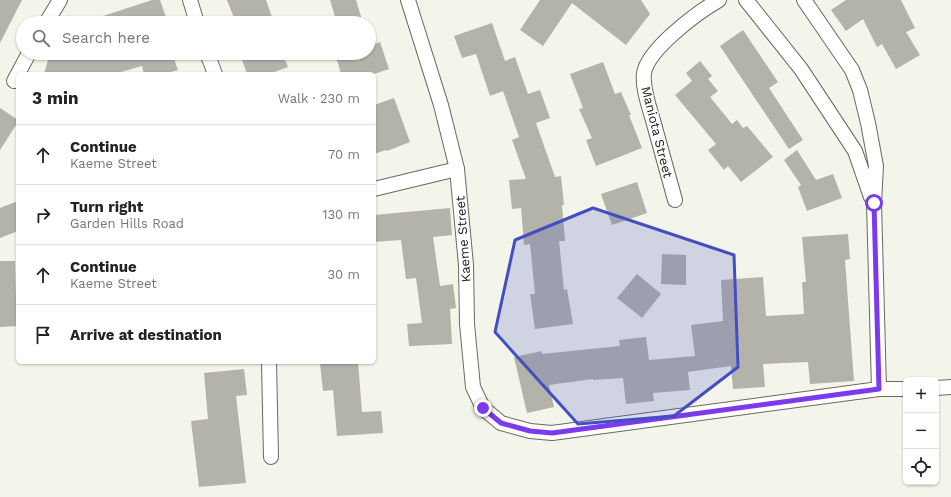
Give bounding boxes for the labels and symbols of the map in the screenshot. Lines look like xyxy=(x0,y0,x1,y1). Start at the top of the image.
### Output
street label: Maniota Street xyxy=(638,85,676,180)
route start xyxy=(865,194,883,212)
street label: Kaeme Street xyxy=(452,195,474,283)
route end xyxy=(474,399,492,417)

